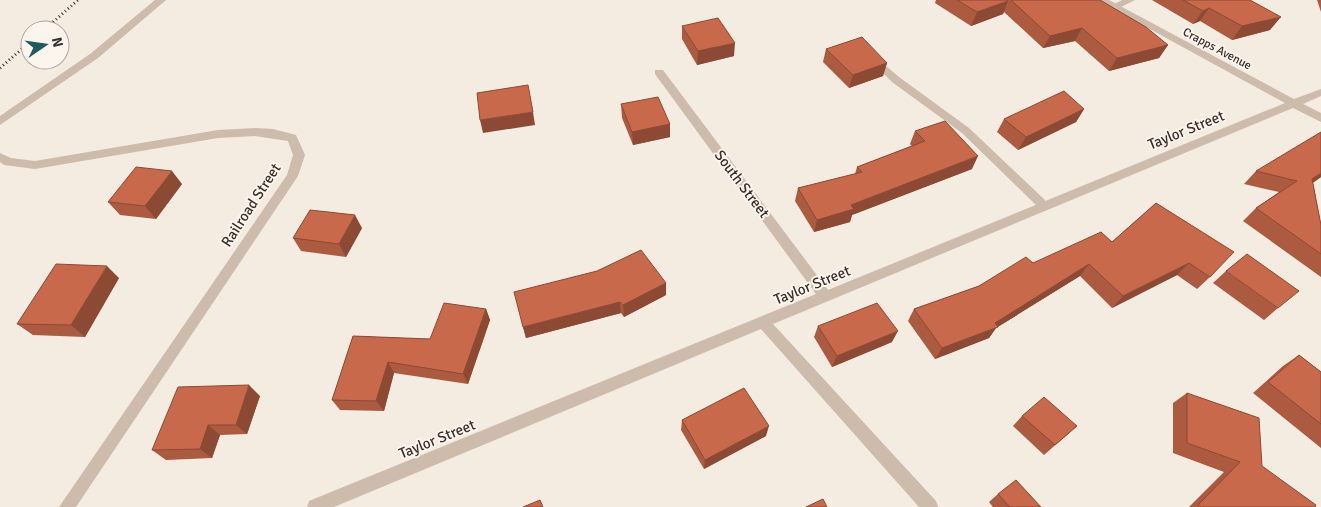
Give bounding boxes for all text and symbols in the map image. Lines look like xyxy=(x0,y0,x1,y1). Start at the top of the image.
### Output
north arrow xyxy=(20,20,70,70)
street label: Crapps Avenue xyxy=(1180,25,1254,73)
text: N xyxy=(48,36,67,49)
street label: Taylor Street xyxy=(1145,107,1227,153)
street label: South Street xyxy=(711,147,773,221)
street label: Railroad Street xyxy=(217,160,285,250)
street label: Taylor Street xyxy=(771,262,853,308)
street label: Taylor Street xyxy=(396,416,478,462)

